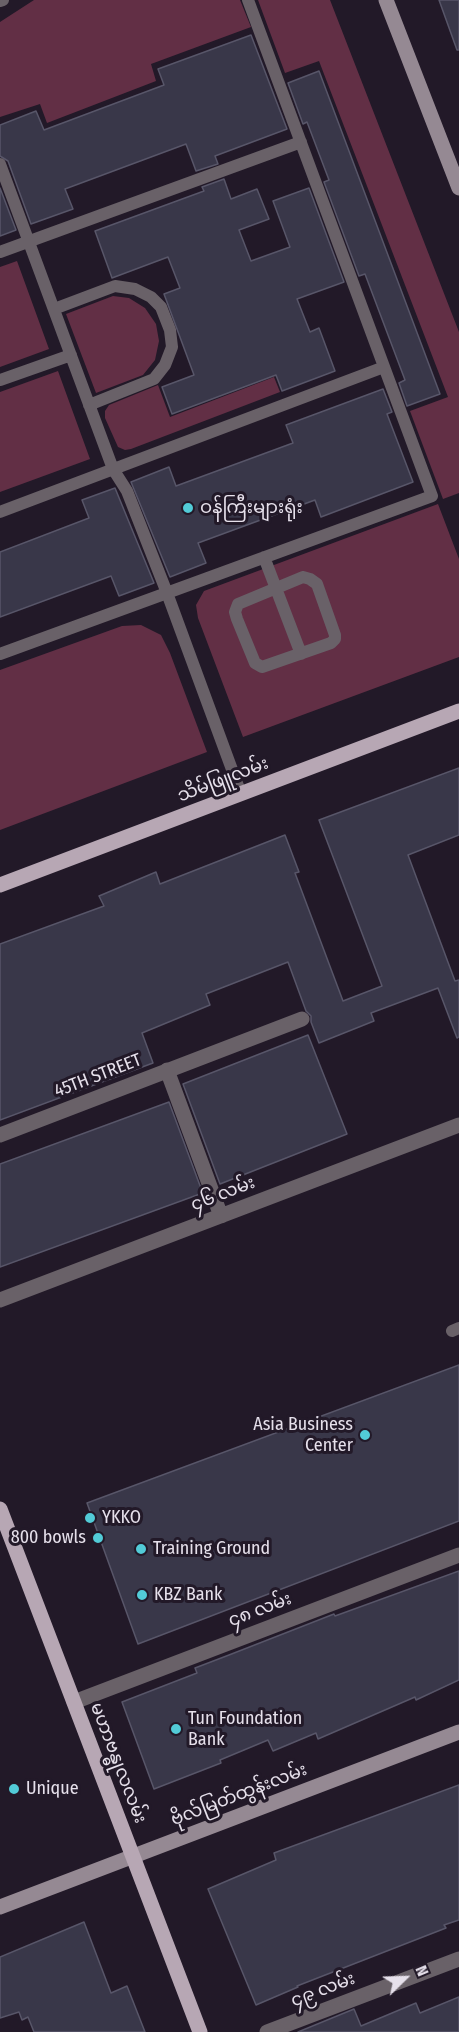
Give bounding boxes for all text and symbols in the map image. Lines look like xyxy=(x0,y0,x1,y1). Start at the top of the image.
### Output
place label: ဝန်ကြီးများရုံး xyxy=(200,497,303,519)
marker: ဝန်ကြီးများရုံး xyxy=(181,501,195,515)
street label: သိမ်ဖြူလမ်း xyxy=(174,753,272,807)
street label: 45TH STREET xyxy=(51,1050,145,1102)
street label: ၄၆ လမ်း xyxy=(188,1172,258,1216)
place label: Asia Business Center xyxy=(253,1414,353,1456)
marker: Asia Business Center xyxy=(358,1428,372,1442)
place label: YKKO xyxy=(102,1507,141,1529)
marker: YKKO xyxy=(83,1511,97,1525)
place label: 800 bowls xyxy=(11,1527,86,1549)
marker: 800 bowls xyxy=(91,1531,105,1545)
place label: Training Ground xyxy=(153,1538,270,1560)
marker: Training Ground xyxy=(134,1542,148,1556)
place label: KBZ Bank xyxy=(154,1584,222,1606)
marker: KBZ Bank xyxy=(135,1588,149,1602)
street label: ၄၈ လမ်း xyxy=(225,1588,295,1632)
street label: မဟာဗန္ဓုလလမ်း xyxy=(85,1700,151,1826)
place label: Tun Foundation Bank xyxy=(188,1708,302,1750)
marker: Tun Foundation Bank xyxy=(169,1722,183,1736)
street label: ဗိုလ်မြတ်ထွန်းလမ်း xyxy=(168,1759,310,1831)
place label: Unique xyxy=(26,1778,79,1800)
marker: Unique xyxy=(7,1782,21,1796)
north arrow xyxy=(375,1948,435,2008)
text: N xyxy=(411,1963,433,1979)
street label: ၄၉ လမ်း xyxy=(288,1968,358,2012)

